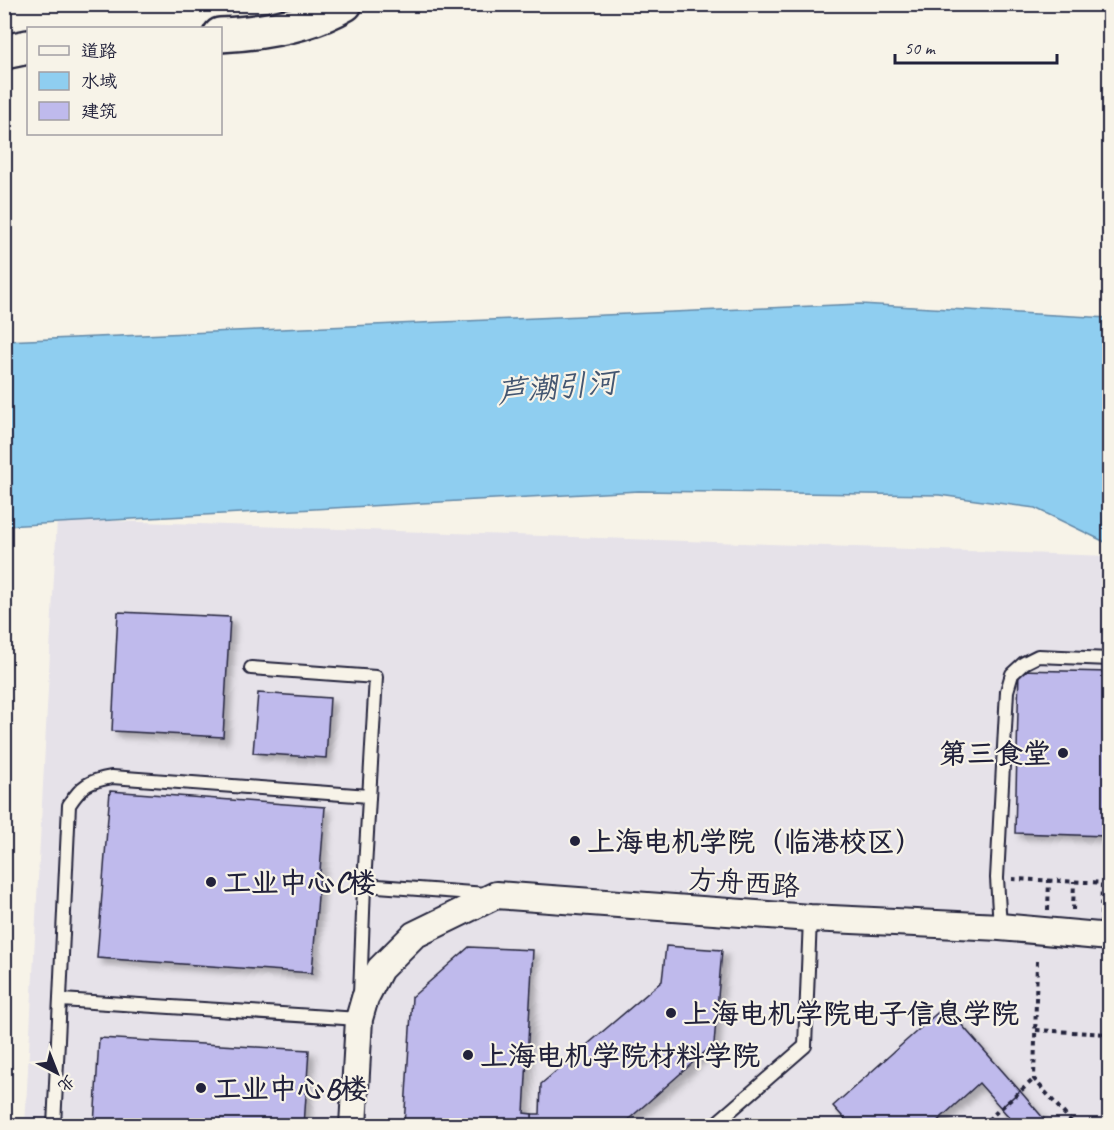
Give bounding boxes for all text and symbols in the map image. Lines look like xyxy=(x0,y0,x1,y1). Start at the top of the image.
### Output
legend xyxy=(27,27,222,135)
scale bar xyxy=(895,27,1057,65)
text: 50 m xyxy=(904,37,937,59)
text: 道路 xyxy=(81,40,117,62)
text: 水域 xyxy=(81,70,117,92)
text: 建筑 xyxy=(81,100,117,122)
water label: 芦潮引河 xyxy=(496,362,623,411)
place label: 第三食堂 xyxy=(939,736,1051,771)
marker: 第三食堂 xyxy=(1056,746,1070,760)
place label: 上海电机学院（临港校区） xyxy=(587,824,923,859)
marker: 上海电机学院（临港校区） xyxy=(568,834,582,848)
street label: 方舟西路 xyxy=(687,861,801,904)
place label: 工业中心C楼 xyxy=(223,865,376,900)
marker: 工业中心C楼 xyxy=(204,875,218,889)
place label: 上海电机学院电子信息学院 xyxy=(683,996,1019,1031)
marker: 上海电机学院电子信息学院 xyxy=(664,1006,678,1020)
place label: 上海电机学院材料学院 xyxy=(480,1038,760,1073)
north arrow xyxy=(27,1043,87,1103)
marker: 上海电机学院材料学院 xyxy=(461,1048,475,1062)
text: 北 xyxy=(54,1071,79,1096)
place label: 工业中心B楼 xyxy=(213,1071,368,1106)
marker: 工业中心B楼 xyxy=(194,1081,208,1095)

